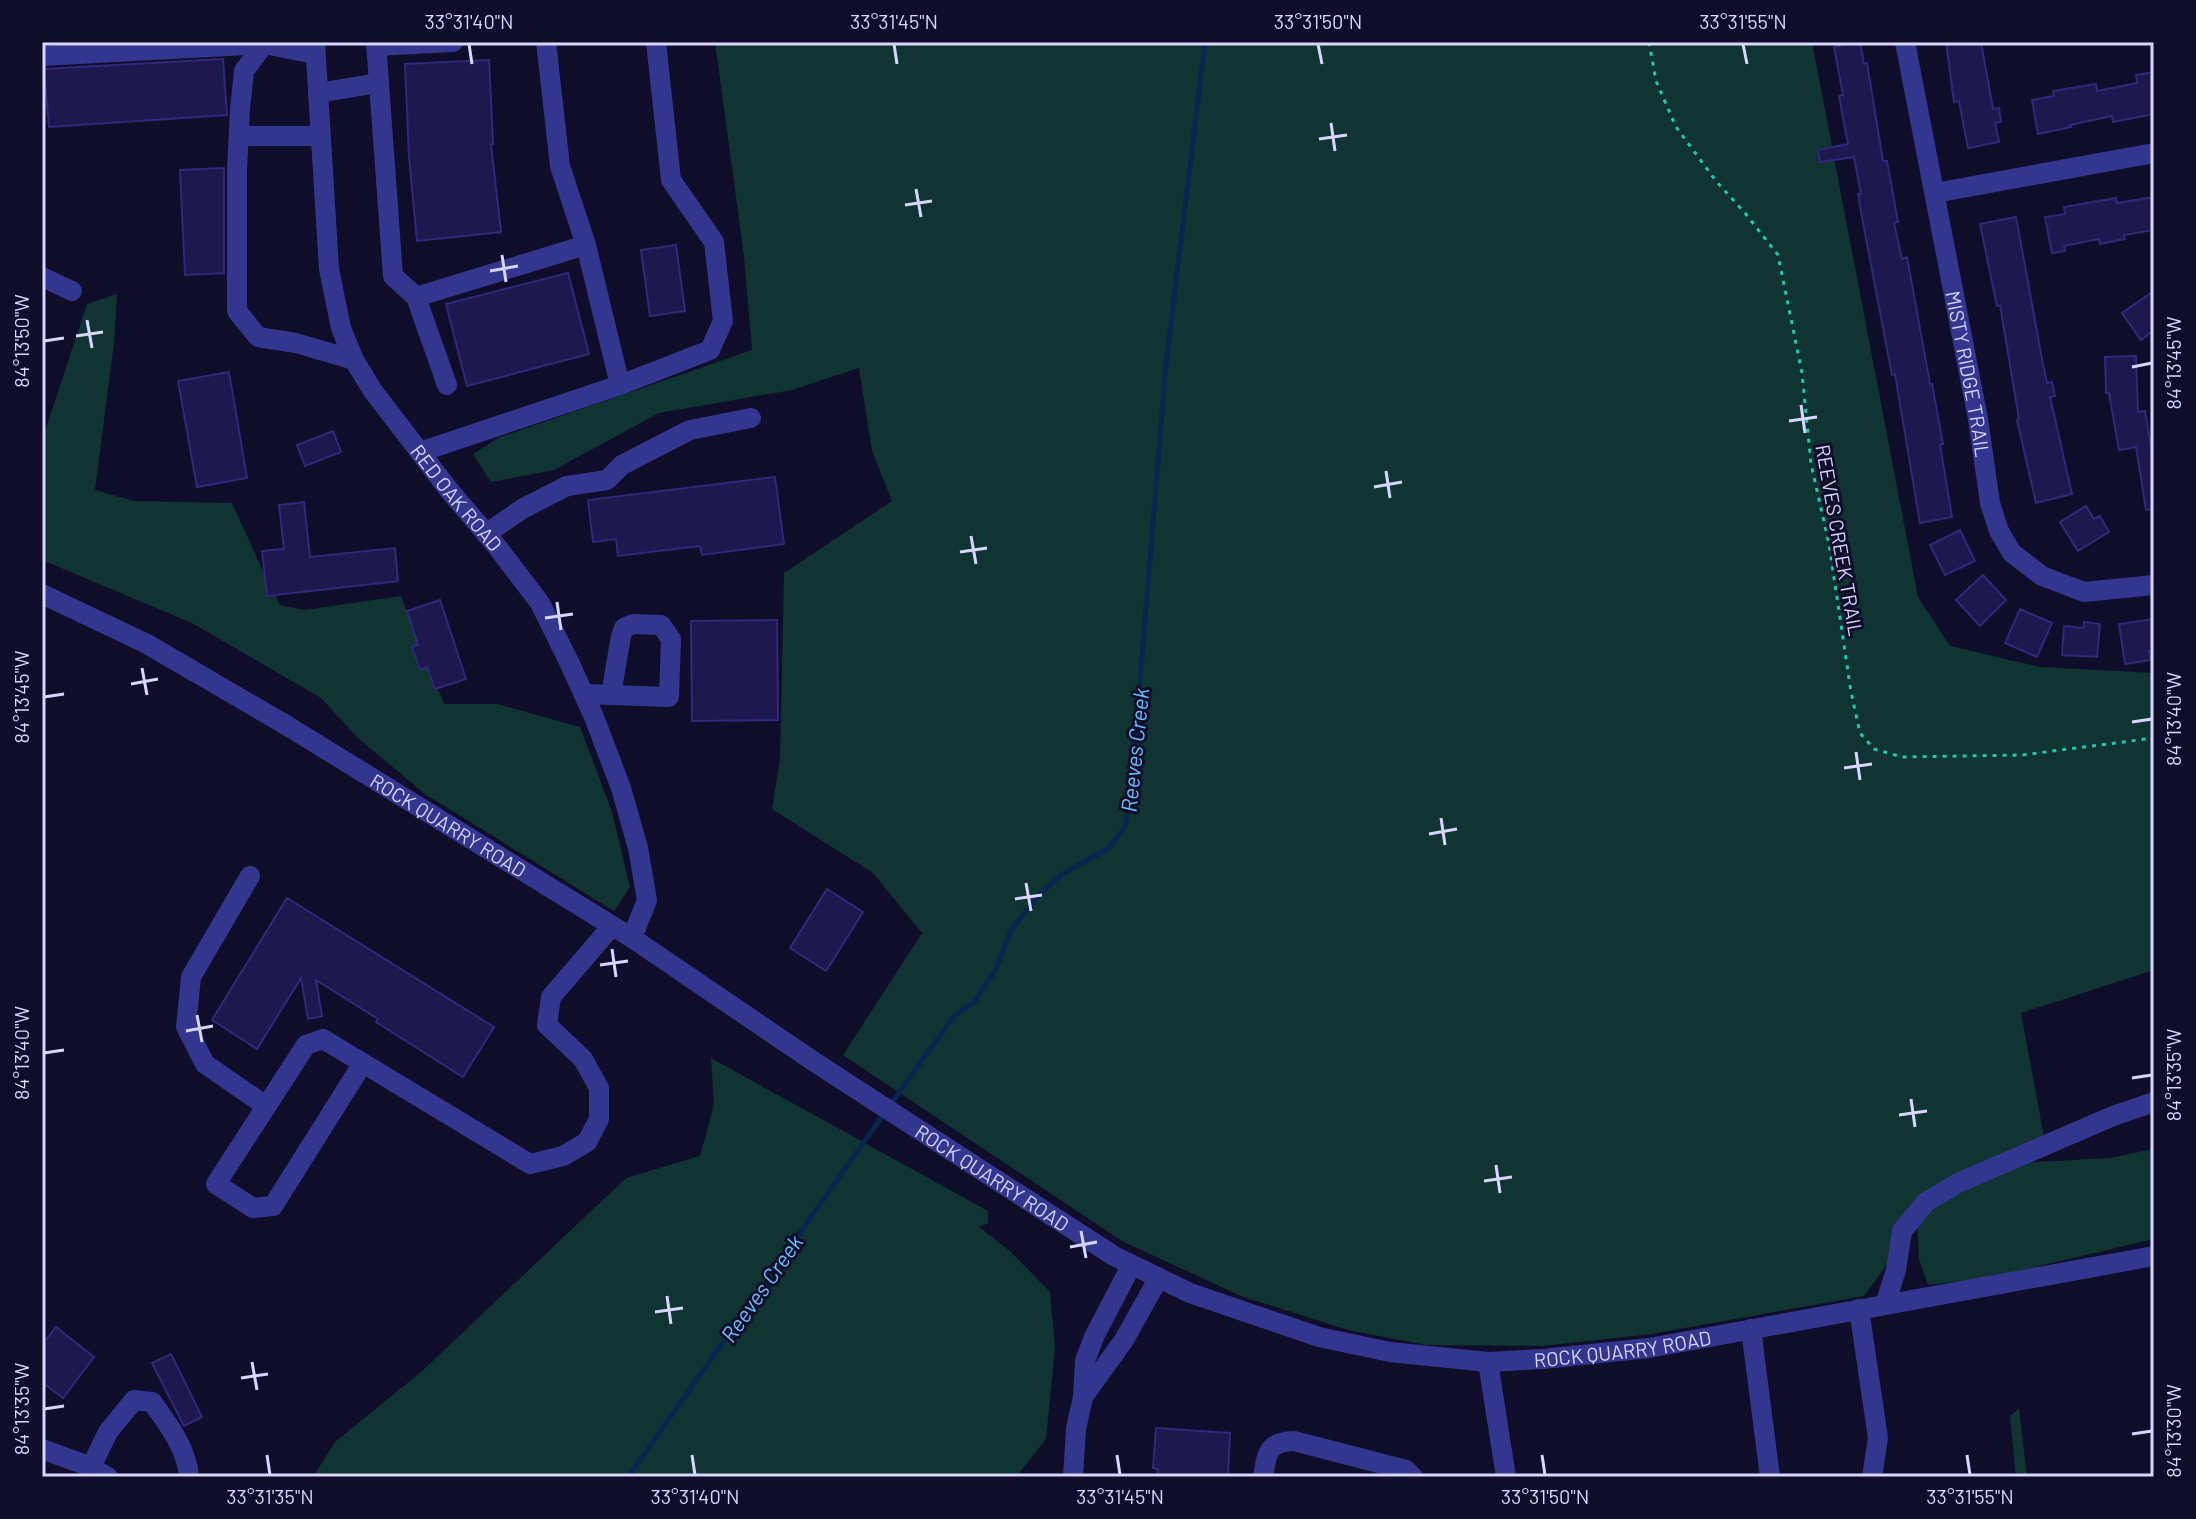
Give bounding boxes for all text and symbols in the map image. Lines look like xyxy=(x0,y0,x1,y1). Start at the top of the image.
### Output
text: 33°31'40"N xyxy=(425,9,513,33)
text: 33°31'45"N xyxy=(850,9,938,33)
text: 33°31'50"N xyxy=(1274,9,1362,33)
text: 33°31'55"N xyxy=(1699,9,1787,33)
street label: MISTY RIDGE TRAIL xyxy=(1941,289,1995,459)
text: 84°13'50"W xyxy=(9,294,33,388)
text: 84°13'45"W xyxy=(2161,316,2185,409)
street label: RED OAK ROAD xyxy=(406,439,507,556)
street label: REEVES CREEK TRAIL xyxy=(1811,442,1869,638)
text: 84°13'45"W xyxy=(9,650,33,743)
text: 84°13'40"W xyxy=(2161,672,2185,766)
water label: Reeves Creek xyxy=(1115,686,1153,814)
street label: ROCK QUARRY ROAD xyxy=(366,768,531,882)
text: 84°13'40"W xyxy=(9,1006,33,1100)
text: 84°13'35"W xyxy=(2161,1028,2185,1121)
street label: ROCK QUARRY ROAD xyxy=(911,1119,1074,1236)
water label: Reeves Creek xyxy=(714,1229,808,1347)
street label: ROCK QUARRY ROAD xyxy=(1533,1325,1713,1371)
text: 84°13'35"W xyxy=(9,1362,33,1455)
text: 84°13'30"W xyxy=(2161,1384,2185,1478)
text: 33°31'35"N xyxy=(226,1484,314,1508)
text: 33°31'40"N xyxy=(651,1484,739,1508)
text: 33°31'45"N xyxy=(1076,1484,1164,1508)
text: 33°31'50"N xyxy=(1501,1484,1589,1508)
text: 33°31'55"N xyxy=(1926,1484,2014,1508)

